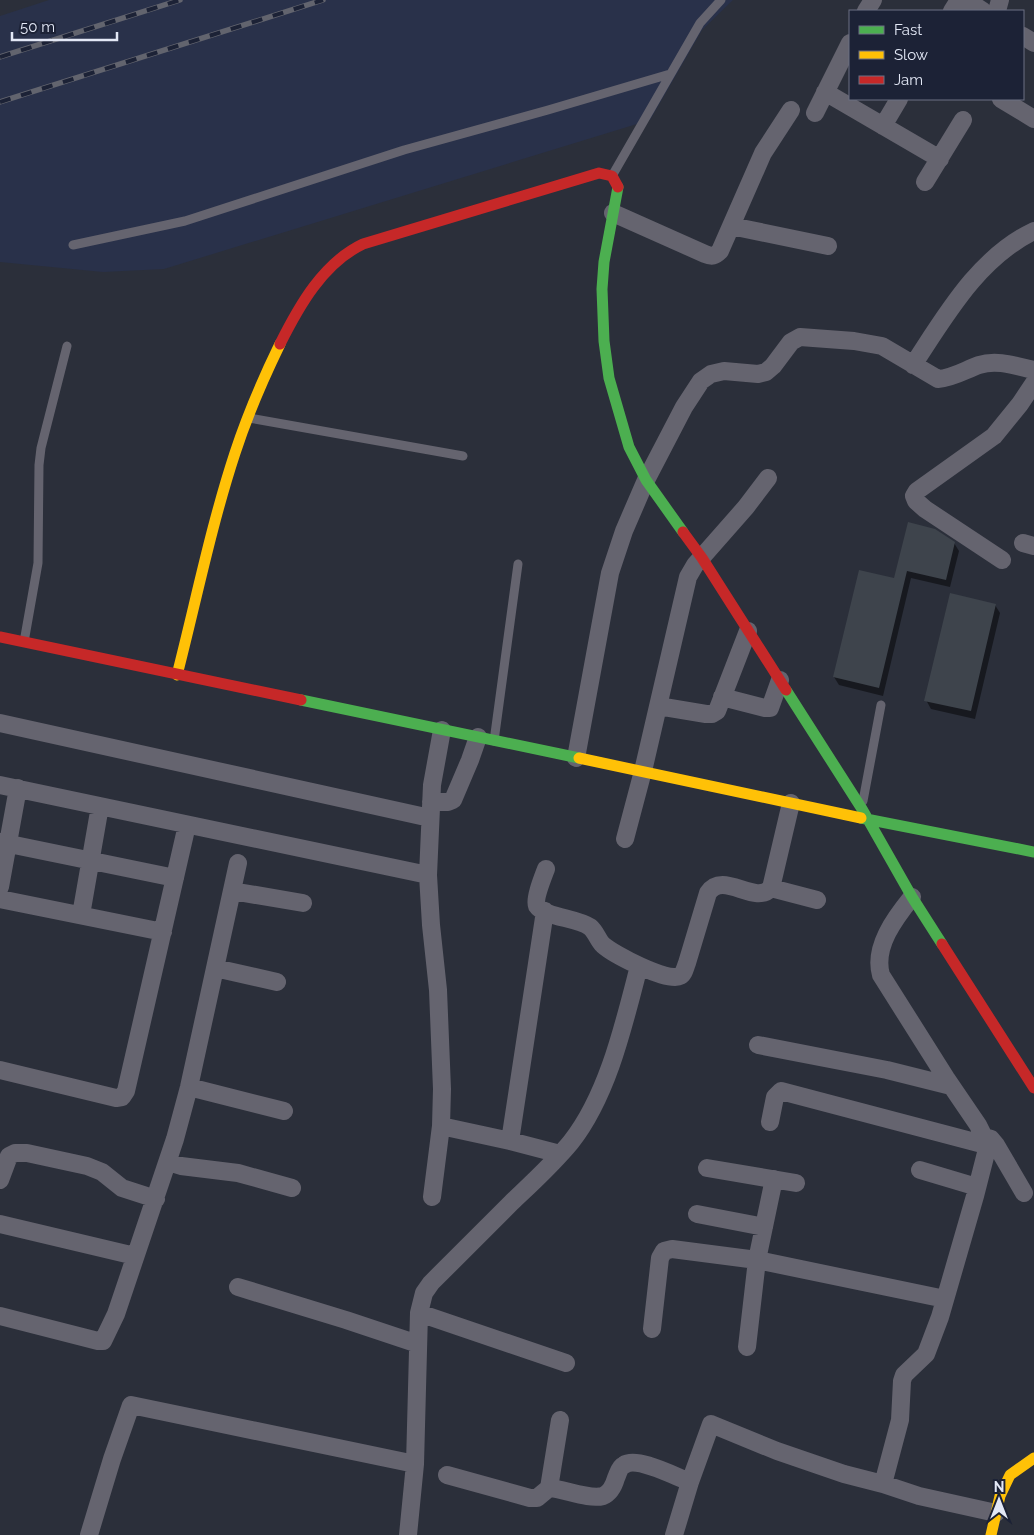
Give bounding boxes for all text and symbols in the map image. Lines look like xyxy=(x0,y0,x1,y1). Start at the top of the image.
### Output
scale bar xyxy=(12,10,118,42)
legend xyxy=(849,10,1024,100)
text: 50 m xyxy=(20,18,55,36)
text: Fast xyxy=(894,21,922,39)
text: Slow xyxy=(894,46,928,64)
text: Jam xyxy=(894,71,923,89)
north arrow xyxy=(974,1475,1024,1525)
text: N xyxy=(994,1479,1004,1495)

